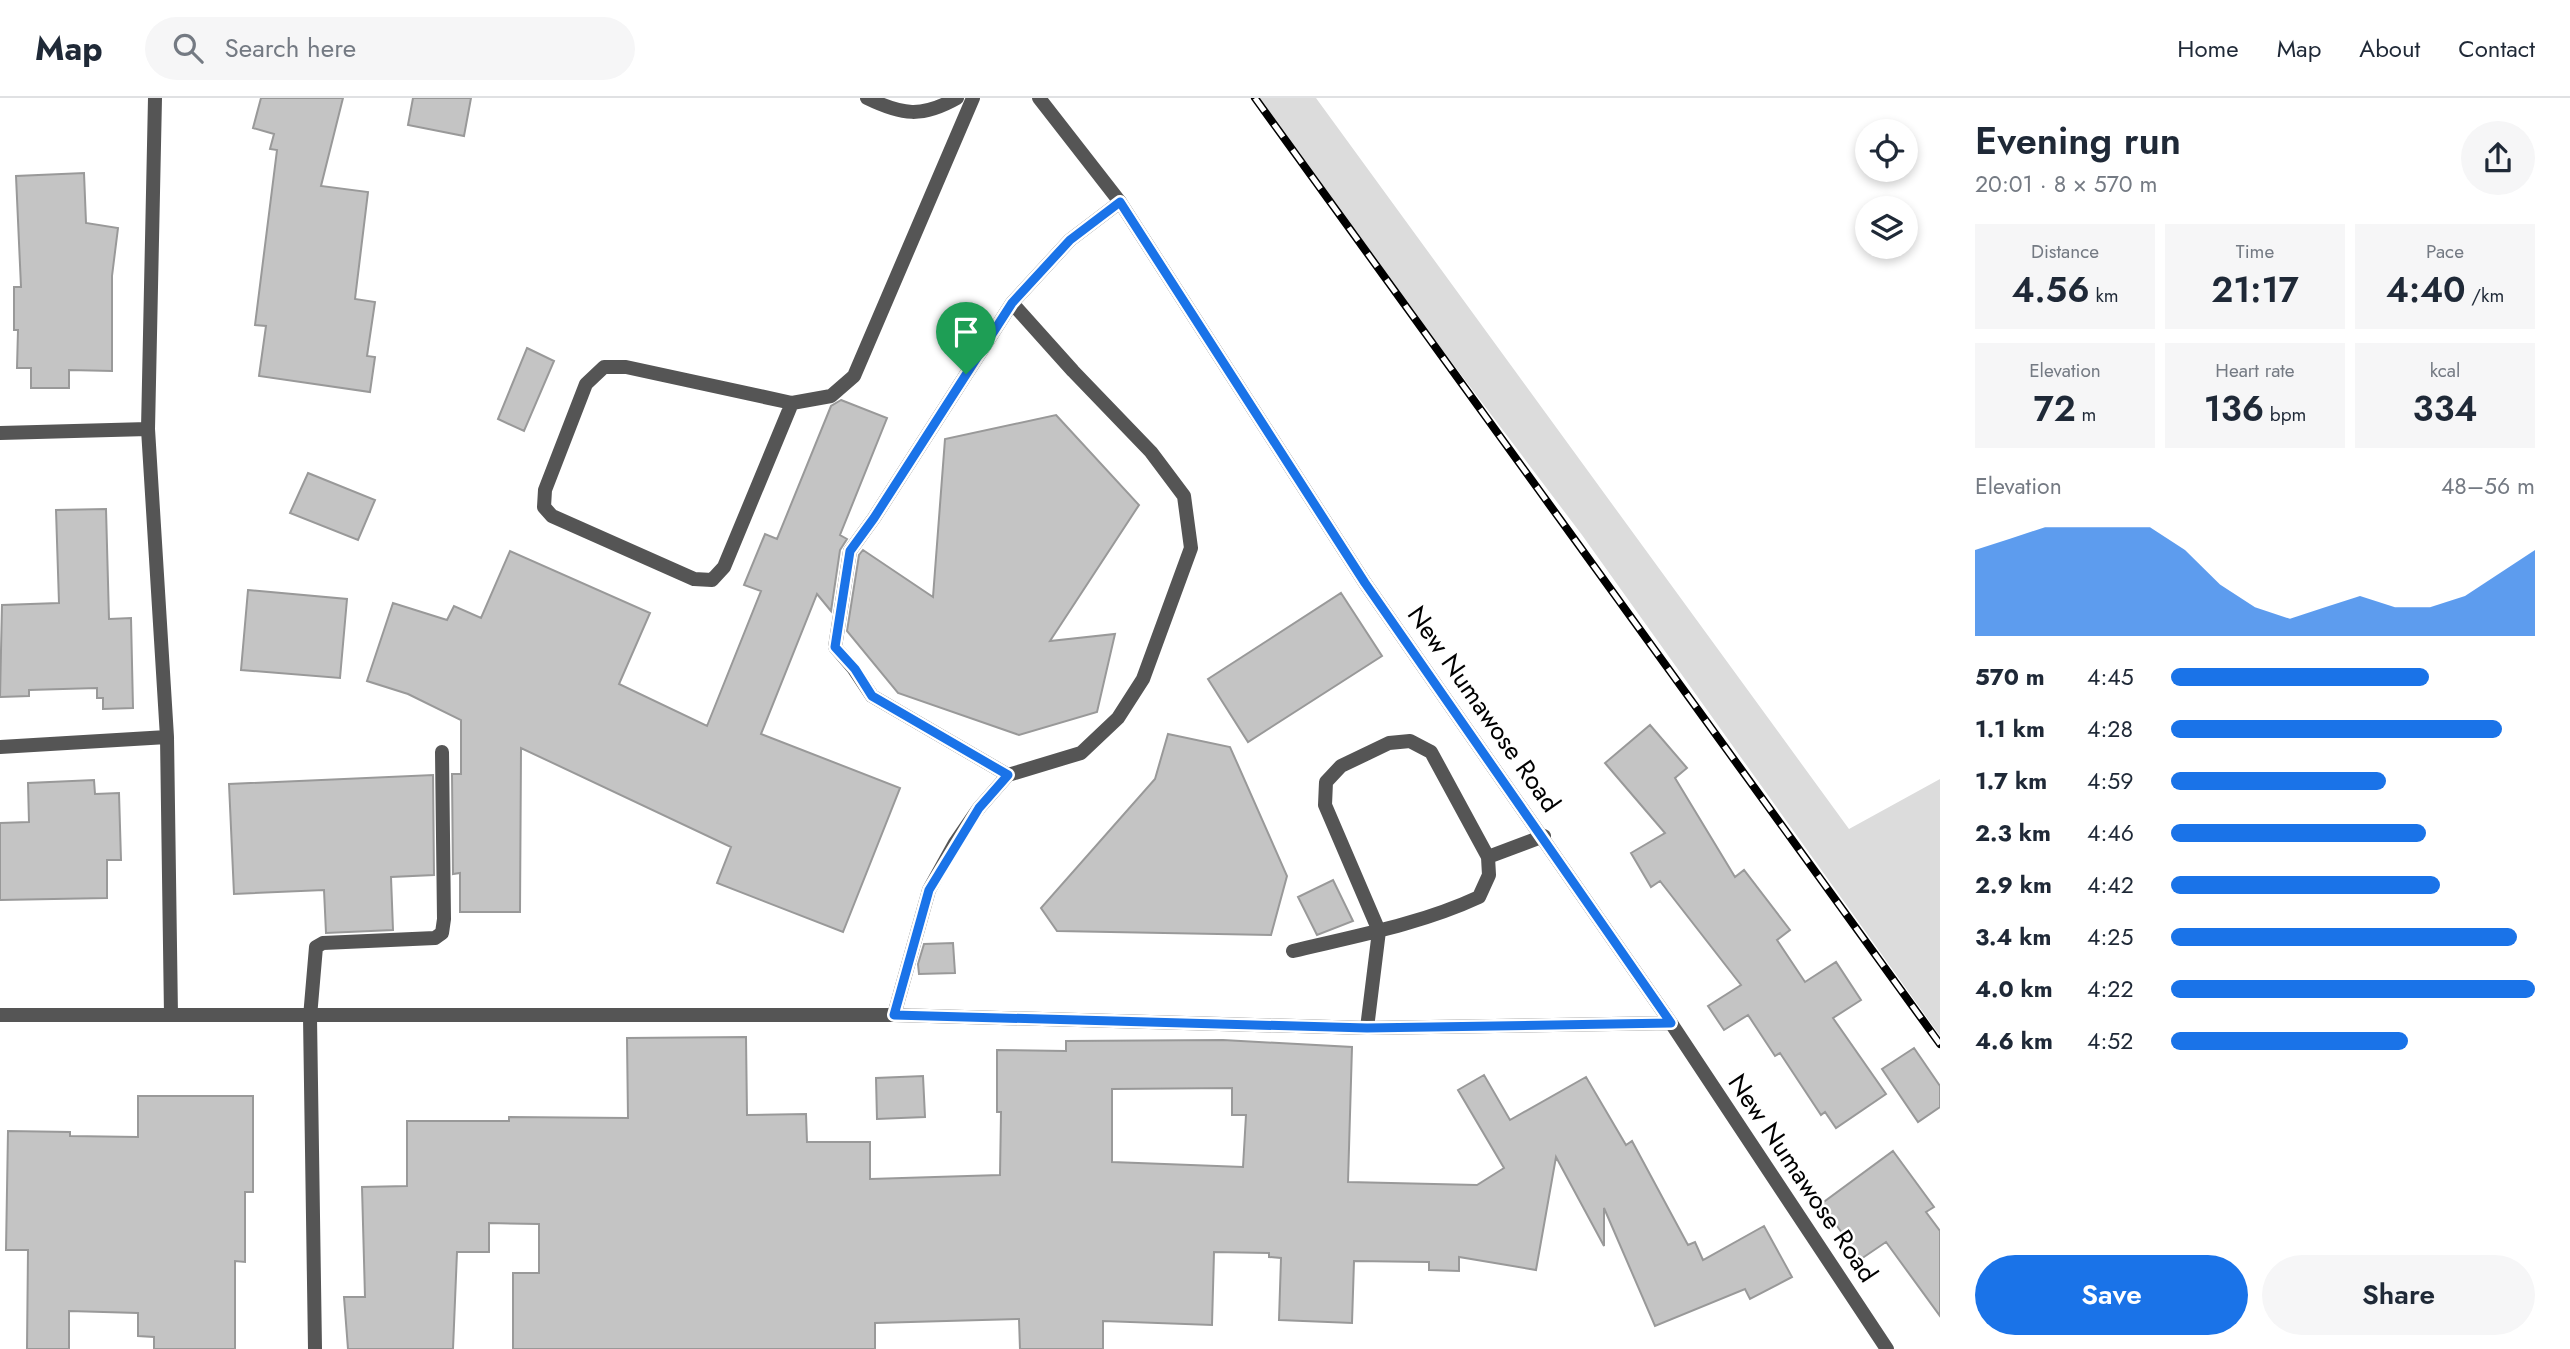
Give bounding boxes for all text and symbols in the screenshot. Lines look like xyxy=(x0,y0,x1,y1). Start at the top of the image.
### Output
search box xyxy=(145,17,635,80)
text: Map xyxy=(35,25,103,72)
icon: search xyxy=(169,29,207,67)
text: Search here xyxy=(225,29,356,67)
text: Home xyxy=(2177,31,2239,66)
text: Map xyxy=(2277,31,2321,66)
text: About xyxy=(2359,31,2420,66)
text: Contact xyxy=(2458,31,2535,66)
text: Evening run xyxy=(1975,113,2181,168)
map controls xyxy=(1855,119,1918,259)
button: locate xyxy=(1855,119,1918,182)
button: share xyxy=(2461,121,2535,195)
text: 20:01 · 8 × 570 m xyxy=(1975,167,2157,201)
button: layers xyxy=(1855,196,1918,259)
text: Distance xyxy=(2031,238,2099,265)
text: Time xyxy=(2236,238,2274,265)
text: Pace xyxy=(2426,238,2464,265)
text: 4.56 xyxy=(2011,265,2090,315)
text: 21:17 xyxy=(2211,265,2299,315)
text: 4:40 xyxy=(2386,265,2466,315)
text: km xyxy=(2090,282,2119,309)
text: /km xyxy=(2466,282,2504,309)
pin xyxy=(936,302,996,374)
icon: arrive xyxy=(947,313,985,351)
text: Elevation xyxy=(2029,357,2101,384)
text: Heart rate xyxy=(2215,357,2295,384)
text: kcal xyxy=(2430,357,2460,384)
text: 72 xyxy=(2034,384,2076,434)
text: 136 xyxy=(2204,384,2264,434)
text: 334 xyxy=(2413,384,2477,434)
text: m xyxy=(2076,401,2096,428)
text: bpm xyxy=(2264,401,2306,428)
text: Elevation xyxy=(1975,469,2062,503)
text: 48–56 m xyxy=(2441,469,2535,503)
street label: New Numawose Road xyxy=(1398,598,1570,820)
text: 570 m xyxy=(1975,660,2045,694)
text: 4:45 xyxy=(2087,660,2134,694)
text: 1.1 km xyxy=(1975,712,2045,746)
text: 4:28 xyxy=(2087,712,2133,746)
text: 1.7 km xyxy=(1975,764,2047,798)
text: 4:59 xyxy=(2087,764,2134,798)
text: 2.3 km xyxy=(1975,816,2051,850)
text: 4:46 xyxy=(2087,816,2134,850)
text: 2.9 km xyxy=(1975,868,2052,902)
text: 4:42 xyxy=(2087,868,2134,902)
text: 3.4 km xyxy=(1975,920,2051,954)
text: 4:25 xyxy=(2087,920,2133,954)
text: 4.0 km xyxy=(1975,972,2053,1006)
text: 4:22 xyxy=(2087,972,2133,1006)
text: 4.6 km xyxy=(1975,1024,2053,1058)
text: 4:52 xyxy=(2087,1024,2133,1058)
street label: New Numawose Road xyxy=(1719,1066,1887,1290)
button: Save xyxy=(1975,1255,2248,1335)
button: Share xyxy=(2262,1255,2535,1335)

